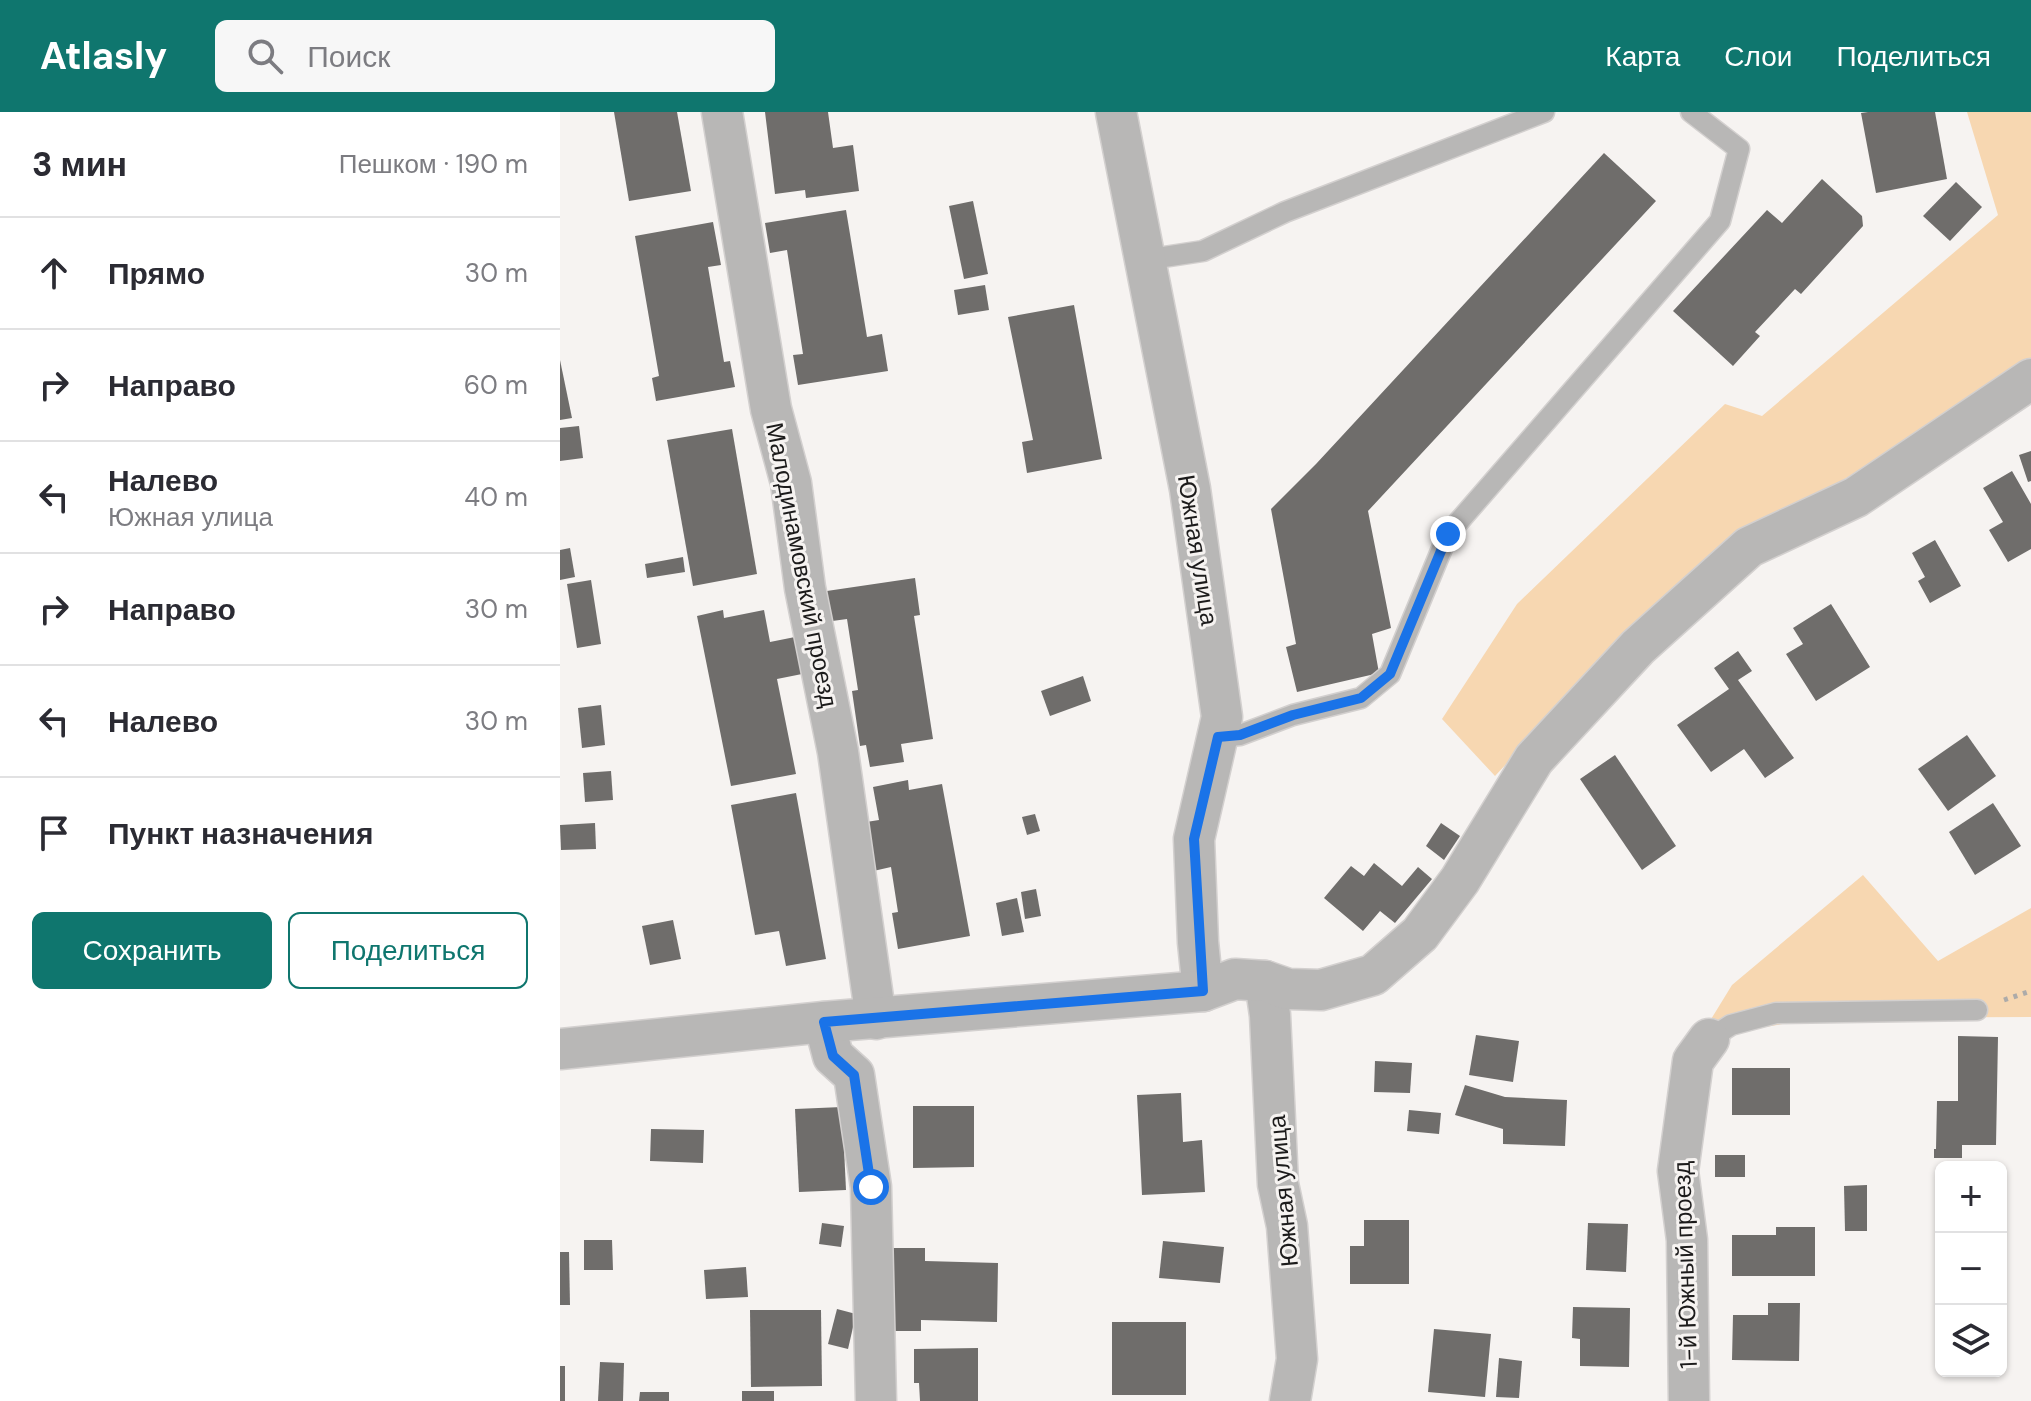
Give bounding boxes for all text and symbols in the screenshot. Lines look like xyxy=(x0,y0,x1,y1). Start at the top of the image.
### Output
search box xyxy=(215,20,775,92)
text: Atlasly xyxy=(40,31,167,81)
icon: search xyxy=(243,34,287,78)
text: Поиск xyxy=(307,37,390,76)
text: Карта xyxy=(1605,38,1680,75)
text: Слои xyxy=(1724,38,1792,75)
text: Поделиться xyxy=(1836,38,1991,75)
text: 3 мин xyxy=(32,142,127,187)
text: Пешком · 190 m xyxy=(339,147,528,181)
icon: ahead xyxy=(32,251,76,295)
text: Прямо xyxy=(108,254,205,293)
text: 30 m xyxy=(465,256,528,290)
icon: right xyxy=(32,363,76,407)
text: Направо xyxy=(108,366,236,405)
text: 60 m xyxy=(464,368,528,402)
street label: Малодинамовский проезд xyxy=(759,420,845,710)
text: Налево xyxy=(108,461,218,500)
street label: Южная улица xyxy=(1171,472,1225,628)
icon: left xyxy=(32,475,76,519)
text: 40 m xyxy=(464,480,528,514)
text: Южная улица xyxy=(108,500,273,534)
route end xyxy=(1430,516,1466,552)
icon: right xyxy=(32,587,76,631)
text: Направо xyxy=(108,590,236,629)
text: 30 m xyxy=(465,592,528,626)
icon: left xyxy=(32,699,76,743)
text: Налево xyxy=(108,702,218,741)
text: 30 m xyxy=(465,704,528,738)
icon: arrive xyxy=(32,811,76,855)
text: Пункт назначения xyxy=(108,814,373,853)
button: Сохранить xyxy=(32,912,272,989)
button: Поделиться xyxy=(288,912,528,989)
street label: Южная улица xyxy=(1261,1113,1305,1268)
street label: 1-й Южный проезд xyxy=(1666,1161,1704,1369)
map controls xyxy=(1935,1161,2007,1377)
button: + xyxy=(1935,1161,2007,1233)
route start xyxy=(853,1169,889,1205)
button: − xyxy=(1935,1233,2007,1305)
button: layers xyxy=(1935,1305,2007,1377)

